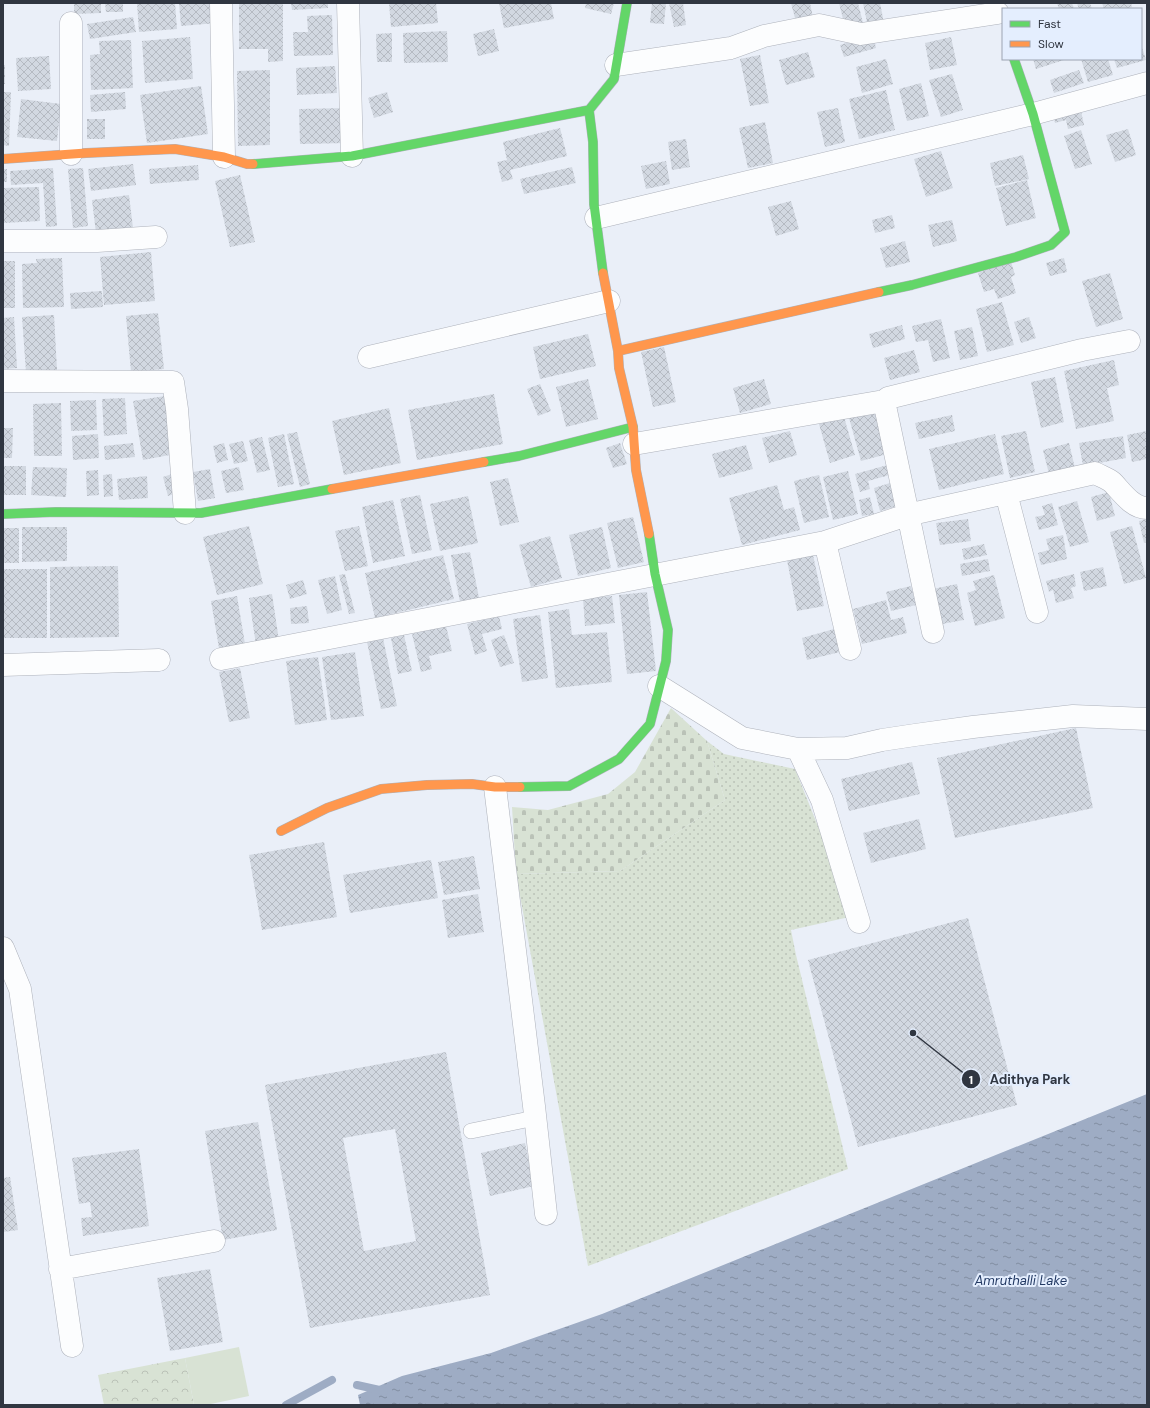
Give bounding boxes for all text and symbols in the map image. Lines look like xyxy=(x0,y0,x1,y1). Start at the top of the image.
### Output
legend xyxy=(1002,8,1142,60)
text: Fast xyxy=(1038,16,1061,32)
text: Slow xyxy=(1038,36,1064,52)
callout: Adithya Park xyxy=(961,1067,1078,1092)
text: Adithya Park xyxy=(990,1071,1071,1088)
text: 1 xyxy=(969,1072,973,1088)
water label: Amruthalli Lake xyxy=(974,1272,1067,1289)

